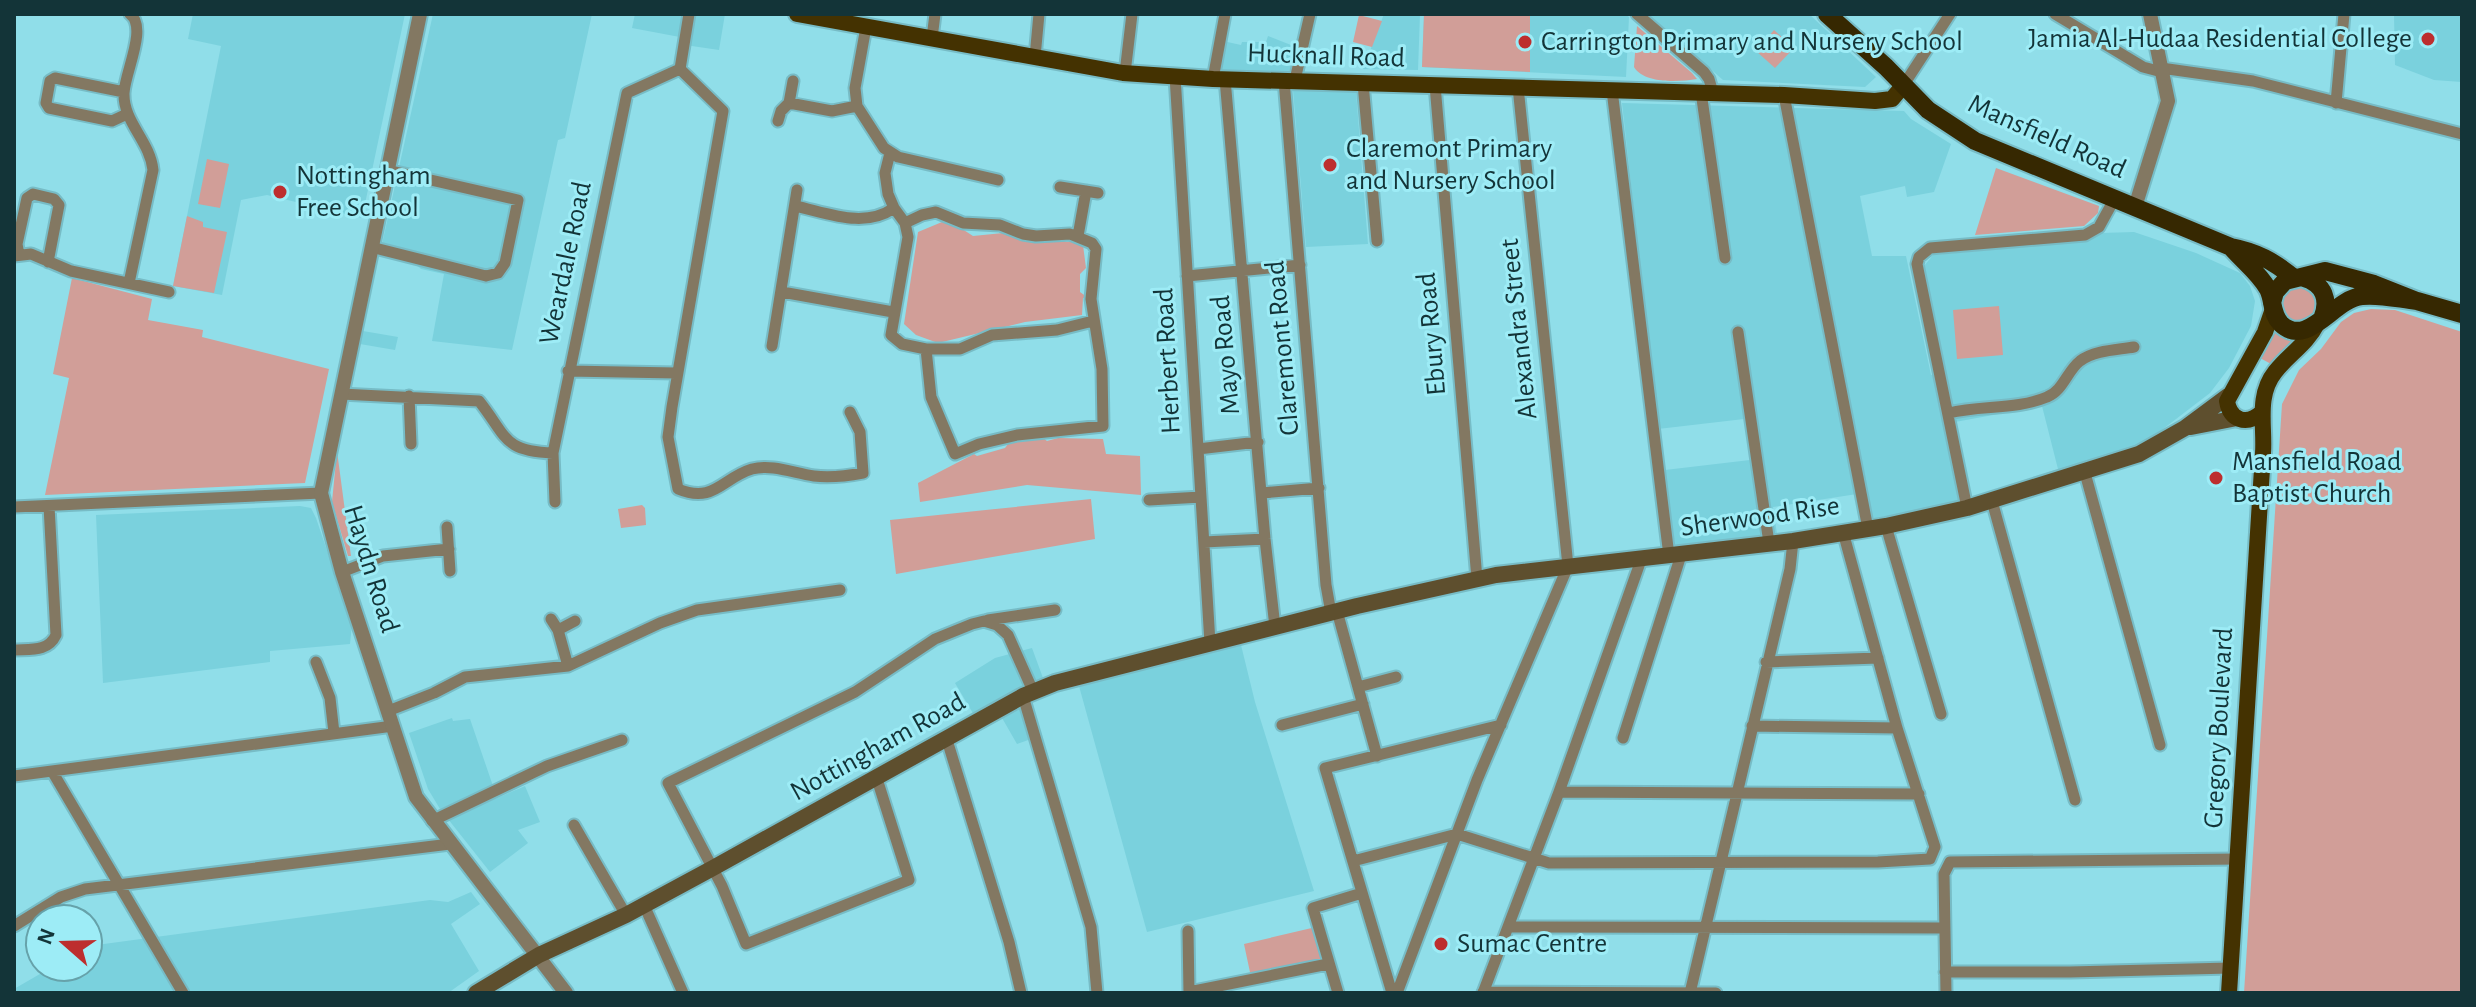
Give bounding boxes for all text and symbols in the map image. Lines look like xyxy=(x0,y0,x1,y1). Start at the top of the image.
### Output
place label: Jamia Al-Hudaa Residential College xyxy=(2028,25,2412,53)
place label: Carrington Primary and Nursery School xyxy=(1541,28,1963,56)
marker: Jamia Al-Hudaa Residential College xyxy=(2419,30,2437,48)
marker: Carrington Primary and Nursery School xyxy=(1516,33,1534,51)
street label: Hucknall Road xyxy=(1246,39,1406,73)
street label: Mansfield Road xyxy=(1964,90,2130,184)
place label: Claremont Primary and Nursery School xyxy=(1346,135,1556,195)
marker: Claremont Primary and Nursery School xyxy=(1321,156,1339,174)
place label: Nottingham Free School xyxy=(296,162,431,222)
street label: Weardale Road xyxy=(535,179,597,347)
marker: Nottingham Free School xyxy=(271,183,289,201)
street label: Alexandra Street xyxy=(1496,237,1542,421)
street label: Claremont Road xyxy=(1261,259,1305,437)
street label: Ebury Road xyxy=(1413,271,1451,397)
street label: Herbert Road xyxy=(1150,287,1186,435)
street label: Mayo Road xyxy=(1207,294,1245,416)
place label: Mansfield Road Baptist Church xyxy=(2232,448,2401,508)
marker: Mansfield Road Baptist Church xyxy=(2207,469,2225,487)
street label: Sherwood Rise xyxy=(1679,492,1841,542)
street label: Haydn Road xyxy=(338,502,404,636)
street label: Gregory Boulevard xyxy=(2200,627,2238,829)
street label: Nottingham Road xyxy=(786,687,970,807)
north arrow xyxy=(24,903,104,983)
text: N xyxy=(33,926,59,947)
place label: Sumac Centre xyxy=(1457,930,1607,958)
marker: Sumac Centre xyxy=(1432,935,1450,953)

